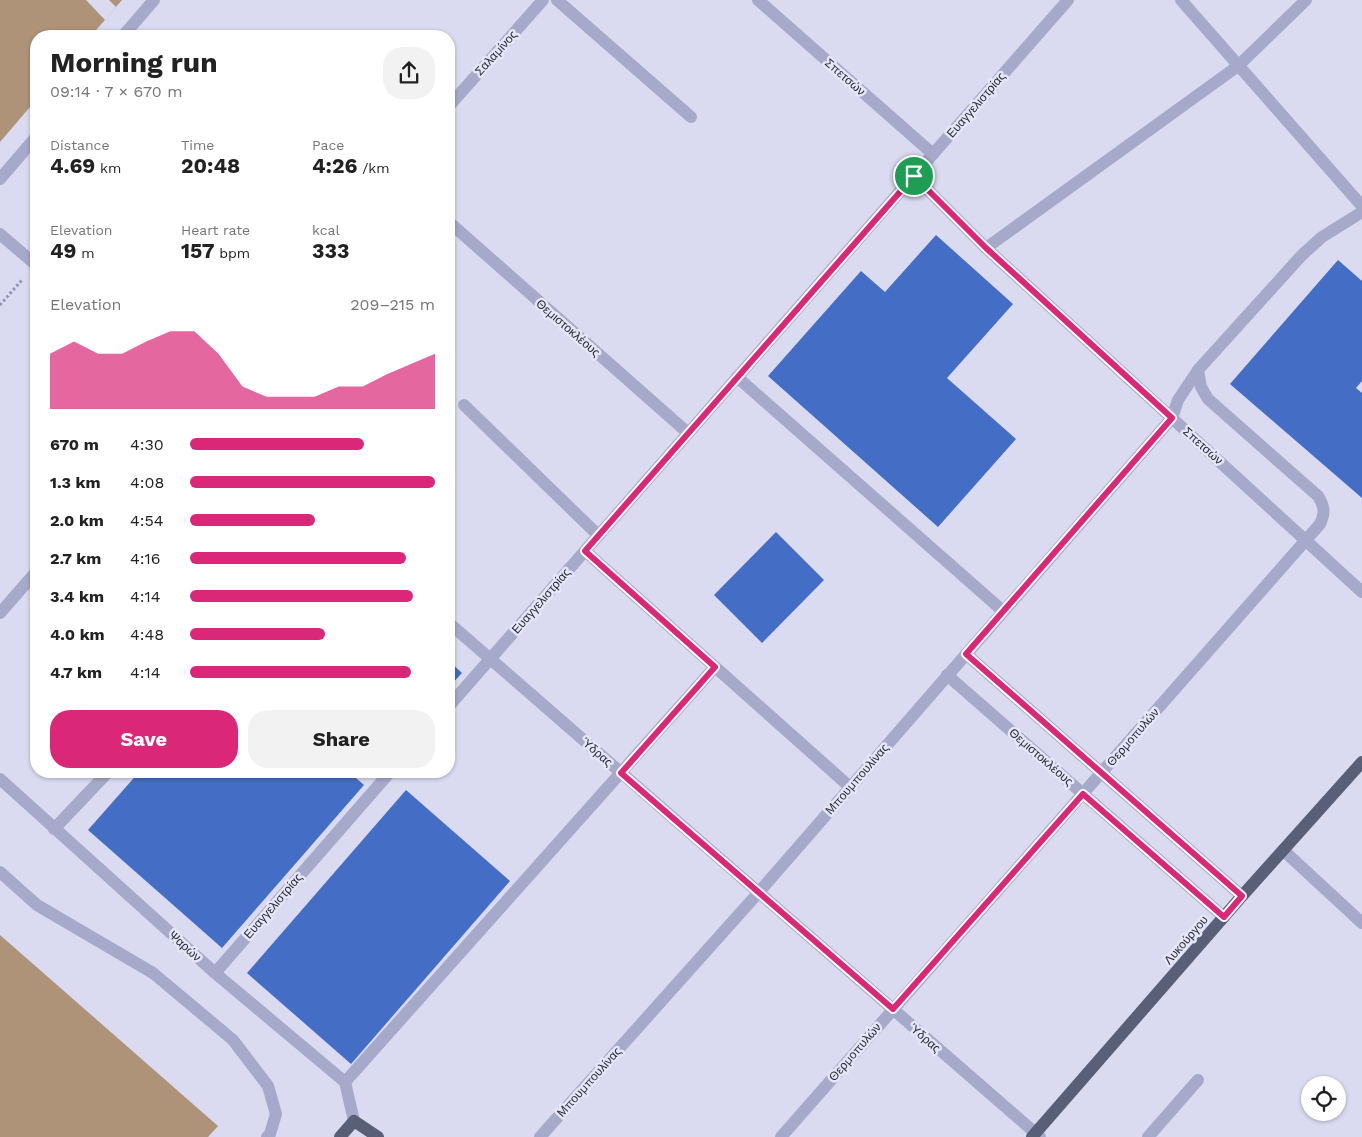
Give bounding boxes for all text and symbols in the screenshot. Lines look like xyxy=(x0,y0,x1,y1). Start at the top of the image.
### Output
street label: Σαλαμίνος xyxy=(472,27,520,78)
text: Morning run xyxy=(50,46,218,79)
button: share xyxy=(383,47,435,99)
street label: Σπετσών xyxy=(822,56,868,98)
street label: Ευαγγελιστρίας xyxy=(944,69,1008,140)
text: 09:14 · 7 × 670 m xyxy=(50,82,182,101)
text: Distance xyxy=(50,137,110,153)
text: Time xyxy=(181,137,214,153)
text: Pace xyxy=(312,137,344,153)
text: 4.69 xyxy=(50,153,95,178)
text: 20:48 xyxy=(181,153,240,178)
text: 4:26 xyxy=(312,153,357,178)
pin xyxy=(893,155,935,197)
text: km xyxy=(95,160,121,176)
text: /km xyxy=(357,160,390,176)
icon: arrive xyxy=(900,162,928,190)
text: Elevation xyxy=(50,222,113,238)
text: Heart rate xyxy=(181,222,250,238)
text: kcal xyxy=(312,222,340,238)
text: 49 xyxy=(50,238,77,263)
text: 157 xyxy=(181,238,214,263)
text: 333 xyxy=(312,238,349,263)
text: m xyxy=(77,245,95,261)
text: bpm xyxy=(214,245,250,261)
text: Elevation xyxy=(50,295,121,314)
text: 209–215 m xyxy=(350,295,435,314)
street label: Θεμιστοκλέους xyxy=(533,297,603,360)
street label: Σπετσών xyxy=(1180,424,1226,468)
text: 670 m xyxy=(50,435,99,454)
text: 4:30 xyxy=(130,435,164,454)
text: 1.3 km xyxy=(50,473,101,492)
text: 4:08 xyxy=(130,473,164,492)
text: 2.0 km xyxy=(50,511,104,530)
text: 4:54 xyxy=(130,511,164,530)
text: 2.7 km xyxy=(50,549,101,568)
text: 4:16 xyxy=(130,549,160,568)
street label: Ευαγγελιστρίας xyxy=(509,565,573,636)
text: 3.4 km xyxy=(50,587,104,606)
text: 4:14 xyxy=(130,587,161,606)
text: 4.0 km xyxy=(50,625,105,644)
text: 4:48 xyxy=(130,625,164,644)
text: 4.7 km xyxy=(50,663,102,682)
text: 4:14 xyxy=(130,663,161,682)
street label: Θερμοπυλών xyxy=(1104,705,1162,769)
button: Save xyxy=(50,710,238,768)
button: Share xyxy=(248,710,435,768)
street label: Θεμιστοκλέους xyxy=(1006,726,1076,789)
street label: Ύδρας xyxy=(579,735,616,769)
street label: Μπουμπουλίνας xyxy=(823,741,892,817)
street label: Ευαγγελιστρίας xyxy=(241,870,305,941)
street label: Λυκούργου xyxy=(1161,913,1211,967)
street label: Ψαρών xyxy=(166,928,204,964)
street label: Θερμοπυλών xyxy=(826,1020,884,1084)
street label: Ύδρας xyxy=(907,1021,944,1055)
street label: Μπουμπουλίνας xyxy=(554,1044,624,1120)
map controls xyxy=(1301,1076,1346,1121)
button: locate xyxy=(1301,1076,1346,1121)

